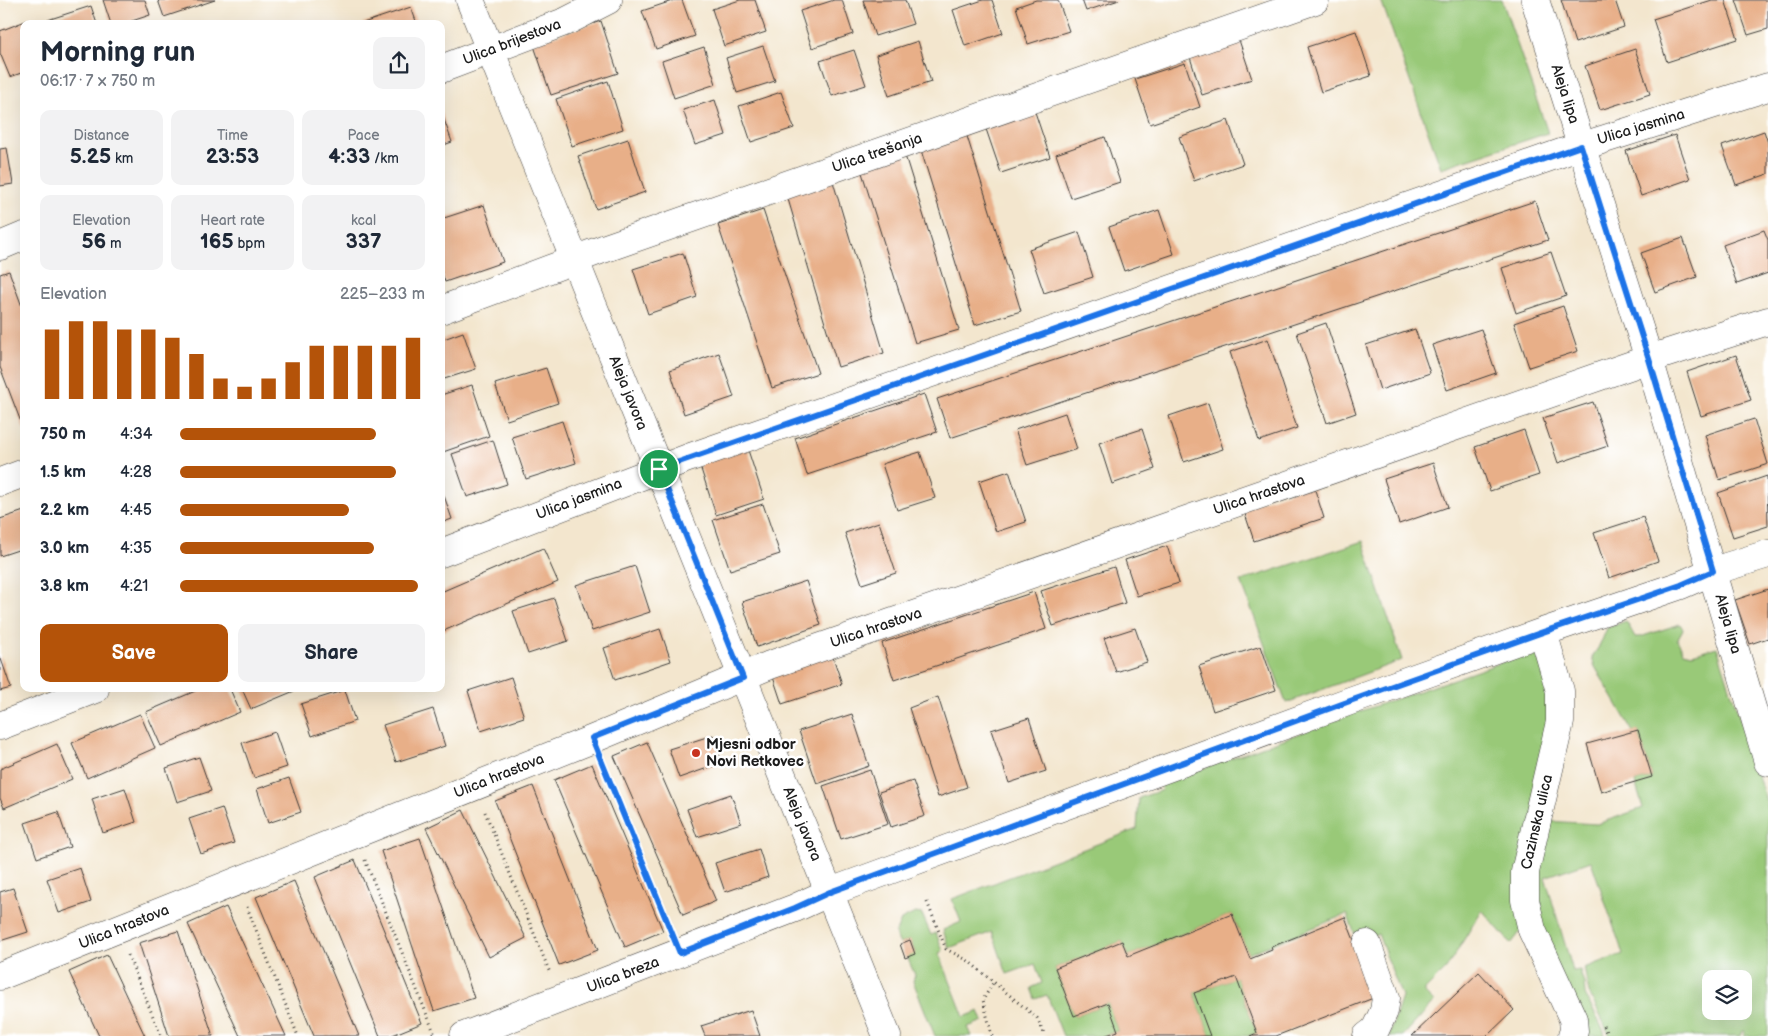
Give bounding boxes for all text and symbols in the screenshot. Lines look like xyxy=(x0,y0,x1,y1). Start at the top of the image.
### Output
street label: Ulica brijestova xyxy=(460,15,564,69)
text: Morning run xyxy=(40,36,195,69)
button: share xyxy=(373,37,425,89)
street label: Aleja lipa xyxy=(1546,62,1584,126)
text: 06:17 · 7 × 750 m xyxy=(40,72,155,91)
street label: Ulica jasmina xyxy=(1595,105,1687,149)
text: Distance xyxy=(74,127,129,144)
text: Time xyxy=(217,127,248,144)
text: Pace xyxy=(348,127,379,144)
street label: Ulica trešanja xyxy=(829,129,925,177)
text: 5.25 xyxy=(70,144,111,169)
text: 23:53 xyxy=(206,144,259,169)
text: 4:33 xyxy=(328,144,370,169)
text: km xyxy=(111,150,133,167)
text: /km xyxy=(370,150,399,167)
text: Elevation xyxy=(72,212,131,229)
text: Heart rate xyxy=(200,212,265,229)
text: kcal xyxy=(351,212,376,229)
text: 56 xyxy=(81,229,106,254)
text: 165 xyxy=(200,229,234,254)
text: 337 xyxy=(345,229,382,254)
text: m xyxy=(106,235,122,252)
text: bpm xyxy=(234,235,265,252)
text: Elevation xyxy=(40,285,107,304)
text: 225–233 m xyxy=(340,285,425,304)
street label: Aleja javora xyxy=(604,353,652,433)
text: 750 m xyxy=(40,425,86,444)
text: 4:34 xyxy=(120,425,153,444)
pin xyxy=(638,448,680,490)
icon: arrive xyxy=(645,455,673,483)
text: 1.5 km xyxy=(40,463,86,482)
text: 4:28 xyxy=(120,463,152,482)
street label: Ulica hrastova xyxy=(1211,470,1307,520)
street label: Ulica jasmina xyxy=(533,474,625,524)
text: 2.2 km xyxy=(40,501,89,520)
text: 4:45 xyxy=(120,501,152,520)
text: 3.0 km xyxy=(40,539,89,558)
text: 4:35 xyxy=(120,539,152,558)
text: 3.8 km xyxy=(40,577,89,596)
text: 4:21 xyxy=(120,577,148,596)
street label: Aleja lipa xyxy=(1710,592,1746,656)
street label: Ulica hrastova xyxy=(828,603,924,653)
button: Save xyxy=(40,624,228,682)
button: Share xyxy=(238,624,425,682)
place label: Mjesni odbor Novi Retkovec xyxy=(706,735,804,771)
marker: Mjesni odbor Novi Retkovec xyxy=(690,747,702,759)
street label: Ulica hrastova xyxy=(451,749,547,803)
street label: Cazinska ulica xyxy=(1517,773,1557,871)
street label: Aleja javora xyxy=(778,784,826,864)
street label: Ulica hrastova xyxy=(76,900,172,954)
street label: Ulica breza xyxy=(584,952,662,998)
map controls xyxy=(1702,970,1752,1020)
button: layers xyxy=(1702,970,1752,1020)

